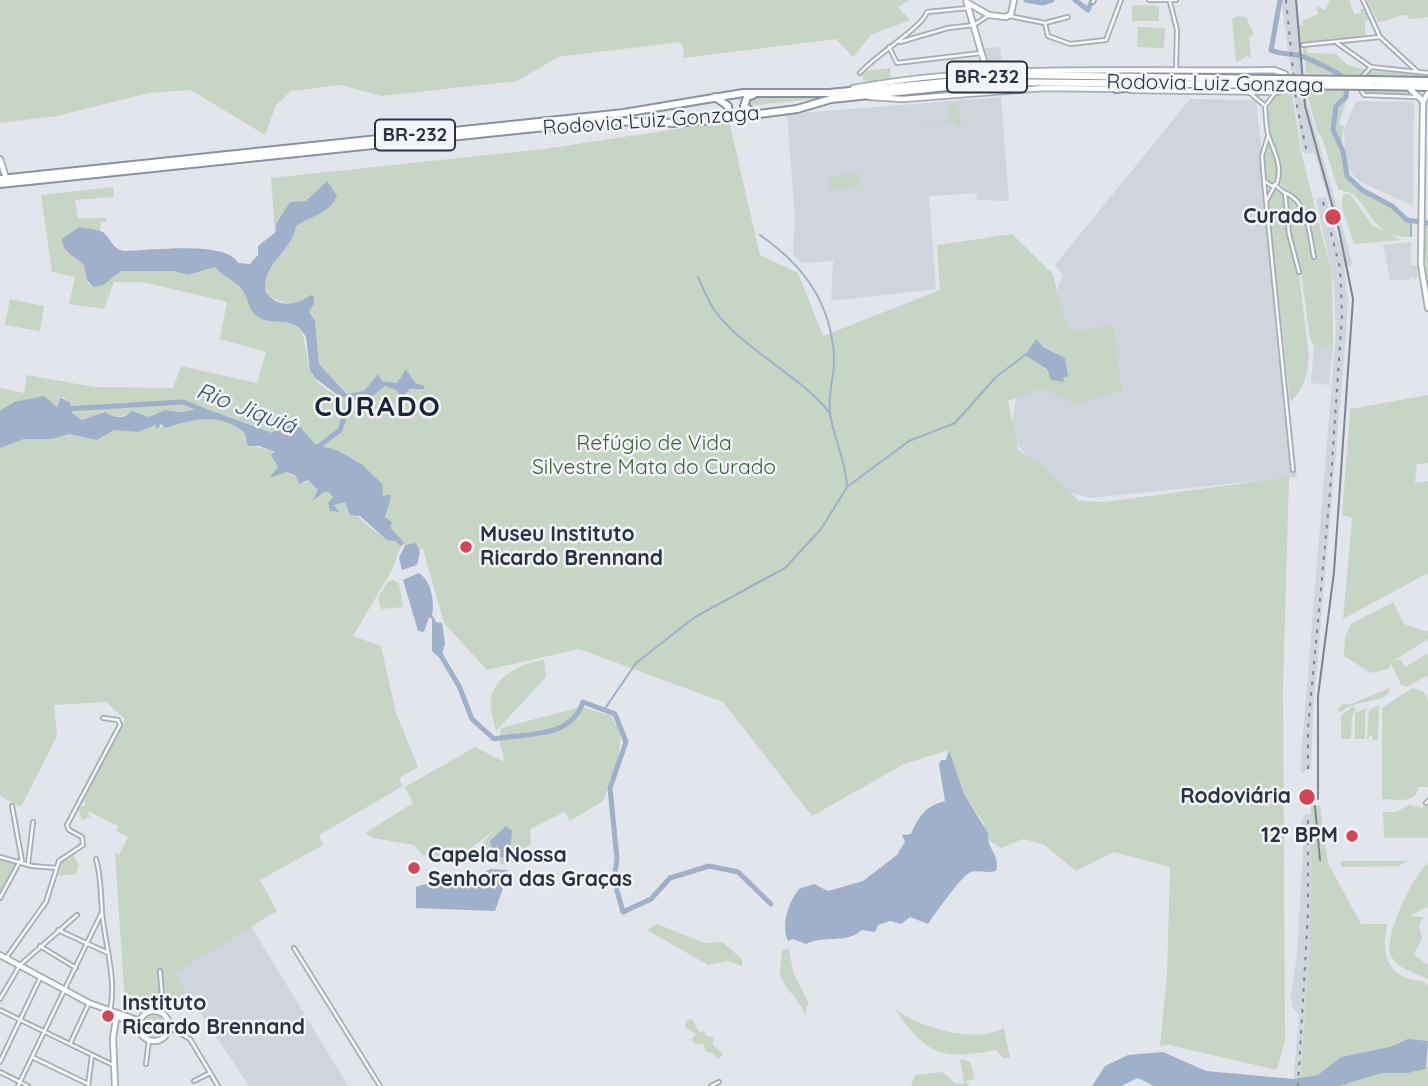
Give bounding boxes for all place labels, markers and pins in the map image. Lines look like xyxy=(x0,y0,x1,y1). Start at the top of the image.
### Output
place label: Curado xyxy=(1243,204,1317,230)
marker: Curado xyxy=(1323,207,1343,227)
place label: Museu Instituto Ricardo Brennand xyxy=(480,522,663,572)
marker: Museu Instituto Ricardo Brennand xyxy=(458,539,474,555)
place label: Rodoviária xyxy=(1180,784,1291,810)
marker: Rodoviária xyxy=(1297,787,1317,807)
place label: 12º BPM xyxy=(1261,823,1338,849)
marker: 12º BPM xyxy=(1344,828,1360,844)
place label: Capela Nossa Senhora das Graças xyxy=(428,843,632,893)
marker: Capela Nossa Senhora das Graças xyxy=(406,860,422,876)
place label: Instituto Ricardo Brennand xyxy=(122,991,305,1041)
marker: Instituto Ricardo Brennand xyxy=(100,1008,116,1024)

